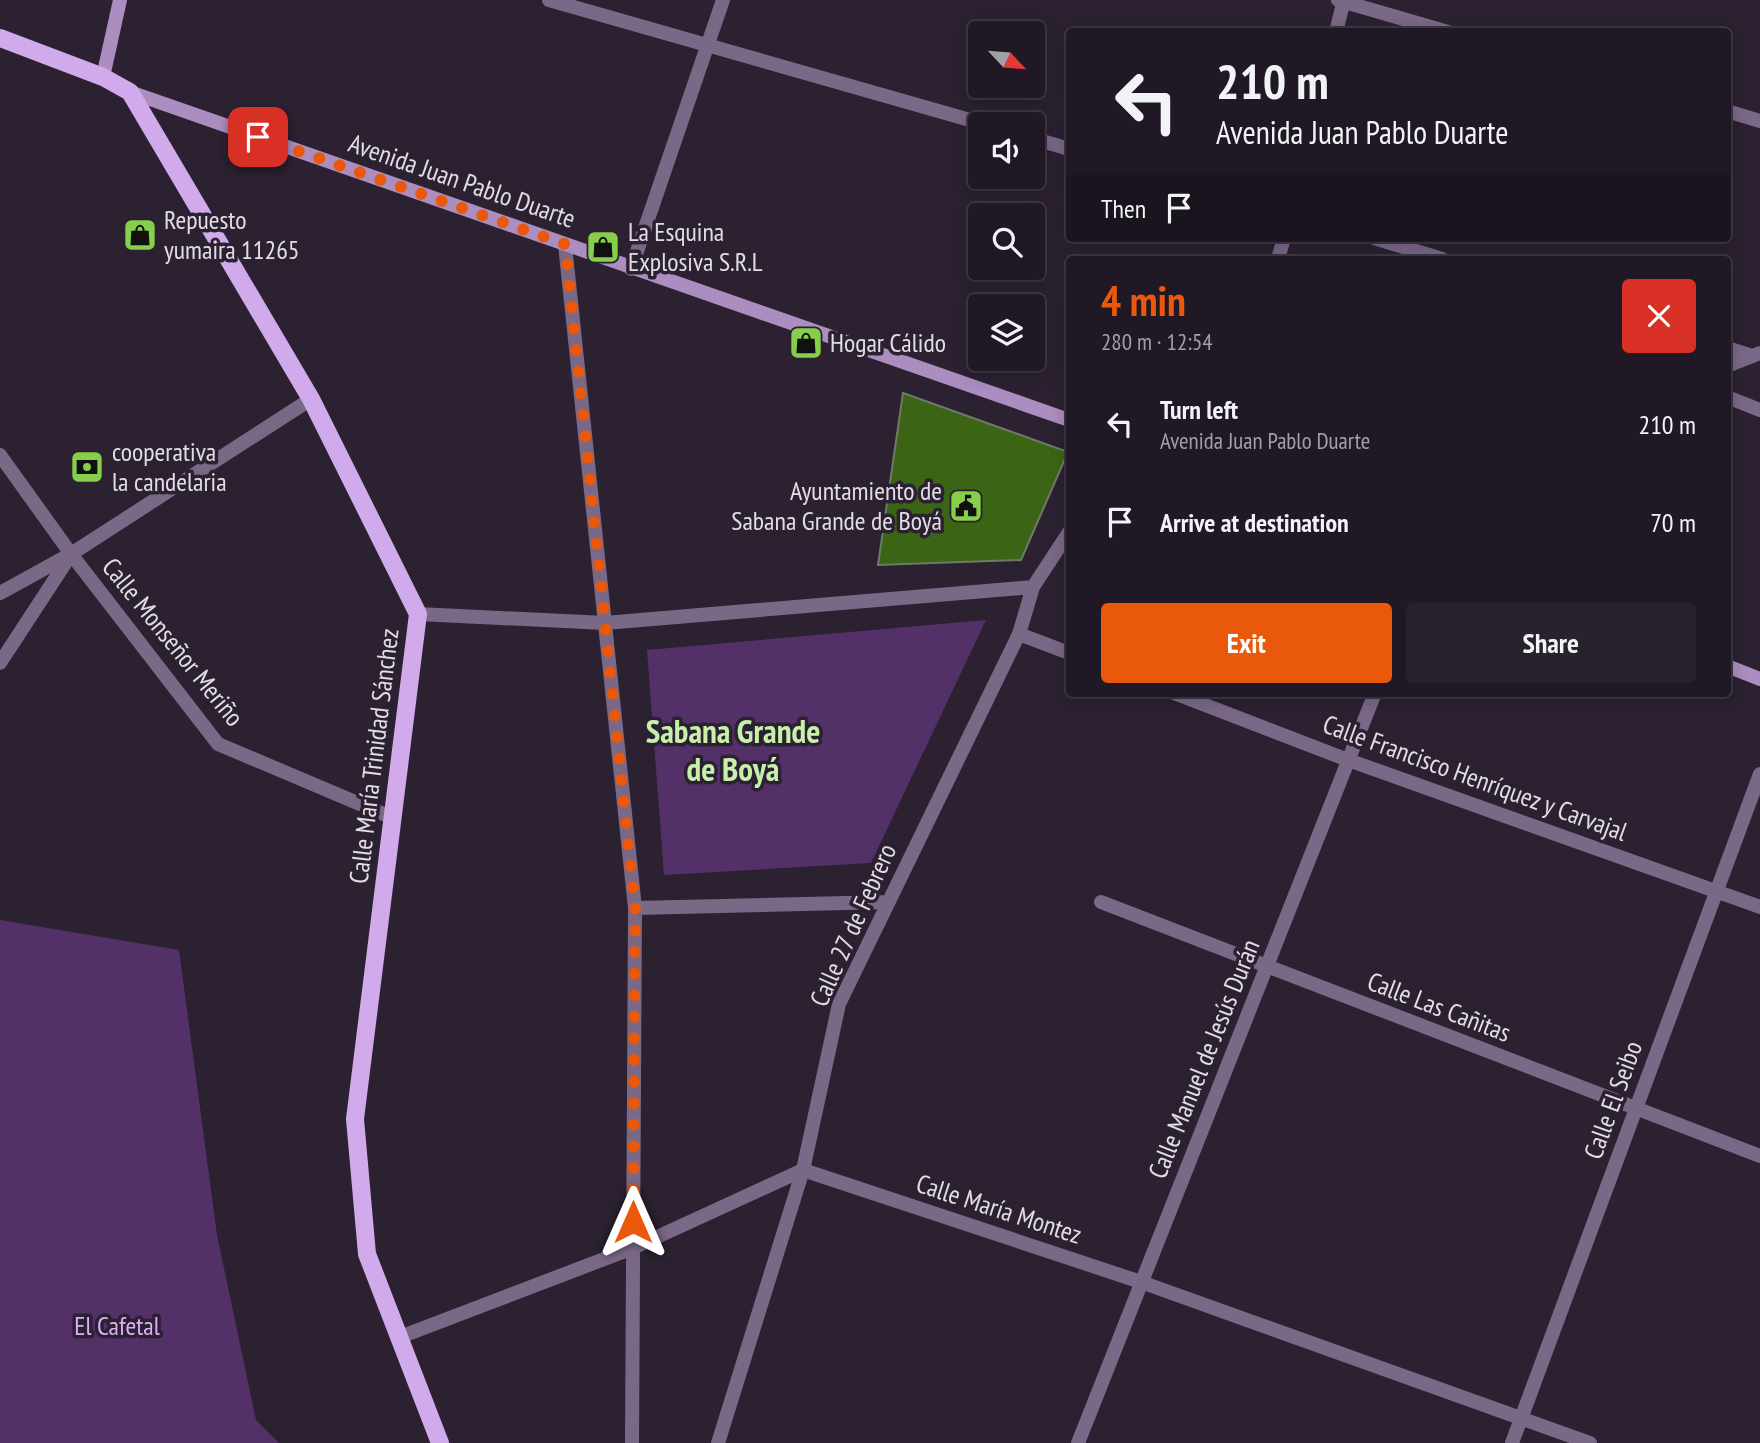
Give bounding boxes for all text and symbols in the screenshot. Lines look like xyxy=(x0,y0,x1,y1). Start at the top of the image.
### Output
north arrow xyxy=(968,21,1045,98)
map controls xyxy=(968,21,1045,371)
text: 210 m xyxy=(1216,49,1329,113)
icon: left xyxy=(1101,56,1192,147)
pin xyxy=(228,107,288,167)
text: Avenida Juan Pablo Duarte xyxy=(1216,111,1509,153)
button: sound xyxy=(968,112,1045,189)
icon: arrive xyxy=(239,118,277,156)
street label: Avenida Juan Pablo Duarte xyxy=(344,126,580,235)
icon: arrive xyxy=(1160,189,1198,227)
text: Then xyxy=(1101,192,1146,225)
place label: Repuesto yumaira 11265 xyxy=(164,203,300,266)
button: search xyxy=(968,203,1045,280)
place label: La Esquina Explosiva S.R.L xyxy=(628,215,763,278)
shop icon: Repuesto yumaira 11265 xyxy=(121,216,159,254)
shop icon: La Esquina Explosiva S.R.L xyxy=(584,228,622,266)
text: 4 min xyxy=(1101,273,1186,328)
button: close xyxy=(1622,279,1696,353)
button: layers xyxy=(968,294,1045,371)
shop icon: Hogar Cálido xyxy=(787,324,825,362)
place label: Hogar Cálido xyxy=(830,326,946,359)
text: 280 m · 12:54 xyxy=(1101,327,1213,356)
text: Turn left xyxy=(1160,393,1238,426)
icon: left xyxy=(1101,405,1139,443)
text: 210 m xyxy=(1638,408,1696,441)
text: Avenida Juan Pablo Duarte xyxy=(1160,426,1370,455)
place label: cooperativa la candelaria xyxy=(112,435,227,498)
bank icon: cooperativa la candelaria xyxy=(68,448,106,486)
place label: Ayuntamiento de Sabana Grande de Boyá xyxy=(731,474,942,537)
public building icon: Ayuntamiento de Sabana Grande de Boyá xyxy=(947,487,985,525)
icon: arrive xyxy=(1101,503,1139,541)
text: Arrive at destination xyxy=(1160,506,1349,539)
text: 70 m xyxy=(1650,506,1696,539)
street label: Calle Monseñor Meriño xyxy=(95,551,251,733)
button: Exit xyxy=(1101,603,1392,683)
button: Share xyxy=(1406,603,1696,683)
street label: Calle María Trinidad Sánchez xyxy=(341,627,406,885)
street label: Calle Francisco Henríquez y Carvajal xyxy=(1318,707,1632,848)
district label: Sabana Grande de Boyá xyxy=(646,709,820,790)
street label: Calle 27 de Febrero xyxy=(802,838,903,1011)
street label: Calle Manuel de Jesús Durán xyxy=(1140,934,1267,1183)
street label: Calle Las Cañitas xyxy=(1363,964,1515,1049)
street label: Calle El Seibo xyxy=(1576,1036,1649,1163)
street label: Calle María Montez xyxy=(912,1166,1086,1251)
position arrow xyxy=(596,1185,670,1259)
park label: El Cafetal xyxy=(74,1309,160,1342)

